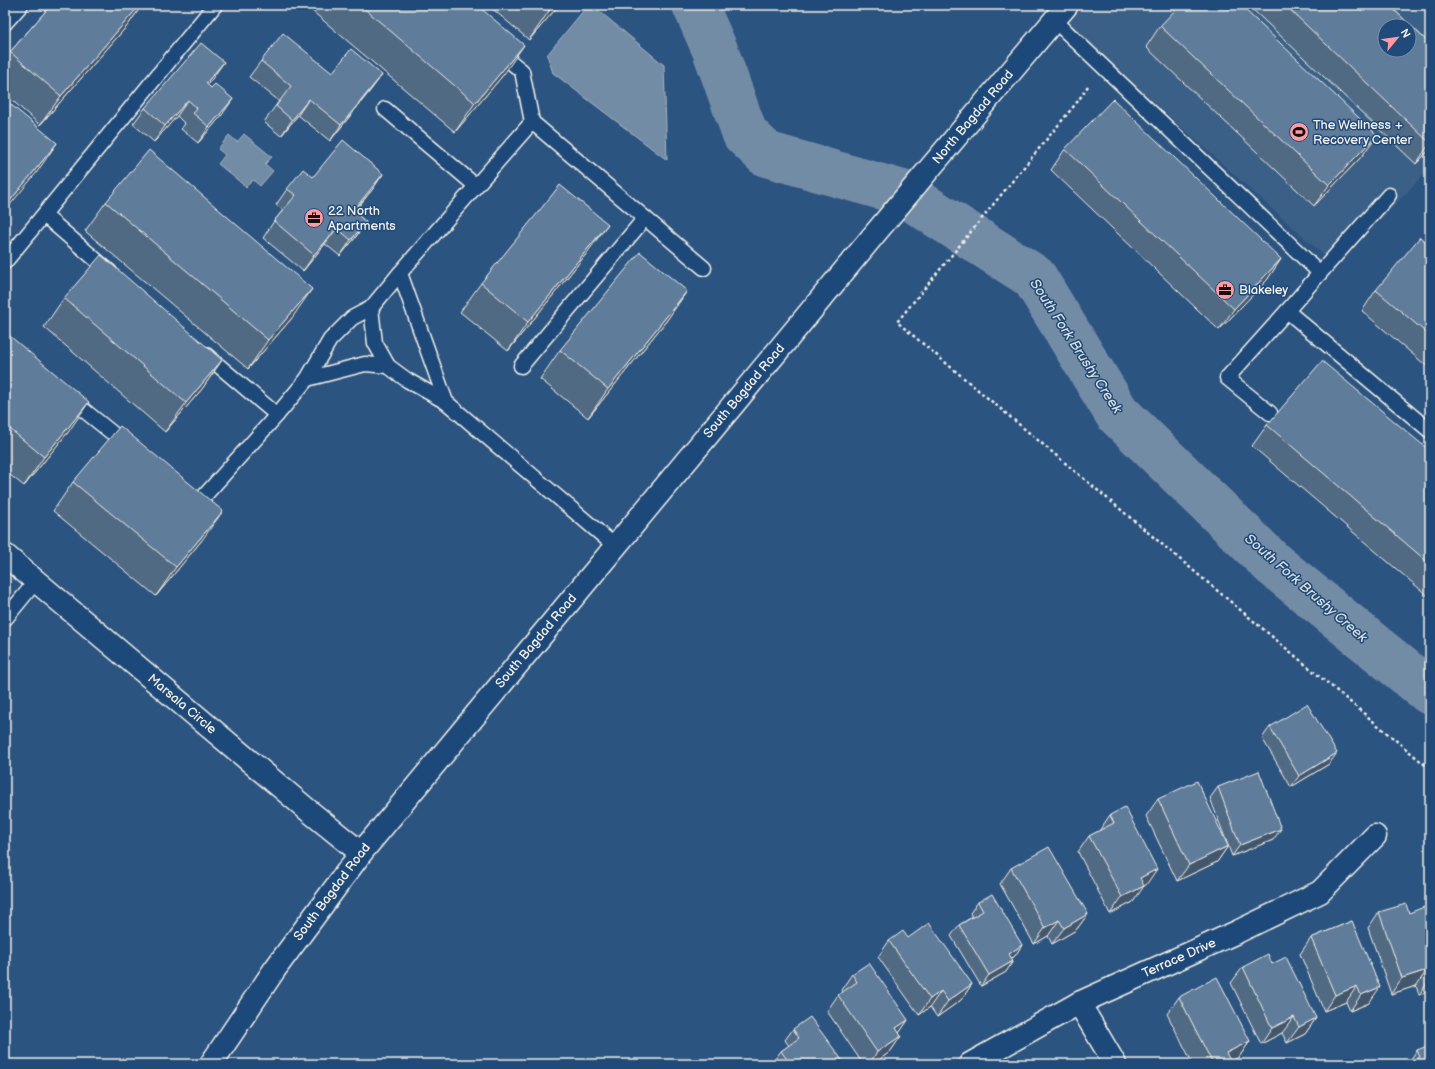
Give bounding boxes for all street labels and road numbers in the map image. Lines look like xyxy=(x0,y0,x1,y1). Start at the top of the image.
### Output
street label: North Bagdad Road xyxy=(929,67,1017,167)
street label: South Bagdad Road xyxy=(700,341,788,441)
street label: South Bagdad Road xyxy=(492,591,580,691)
street label: Marsala Circle xyxy=(144,671,220,738)
street label: South Bagdad Road xyxy=(290,840,374,944)
street label: Terrace Drive xyxy=(1140,934,1219,981)

